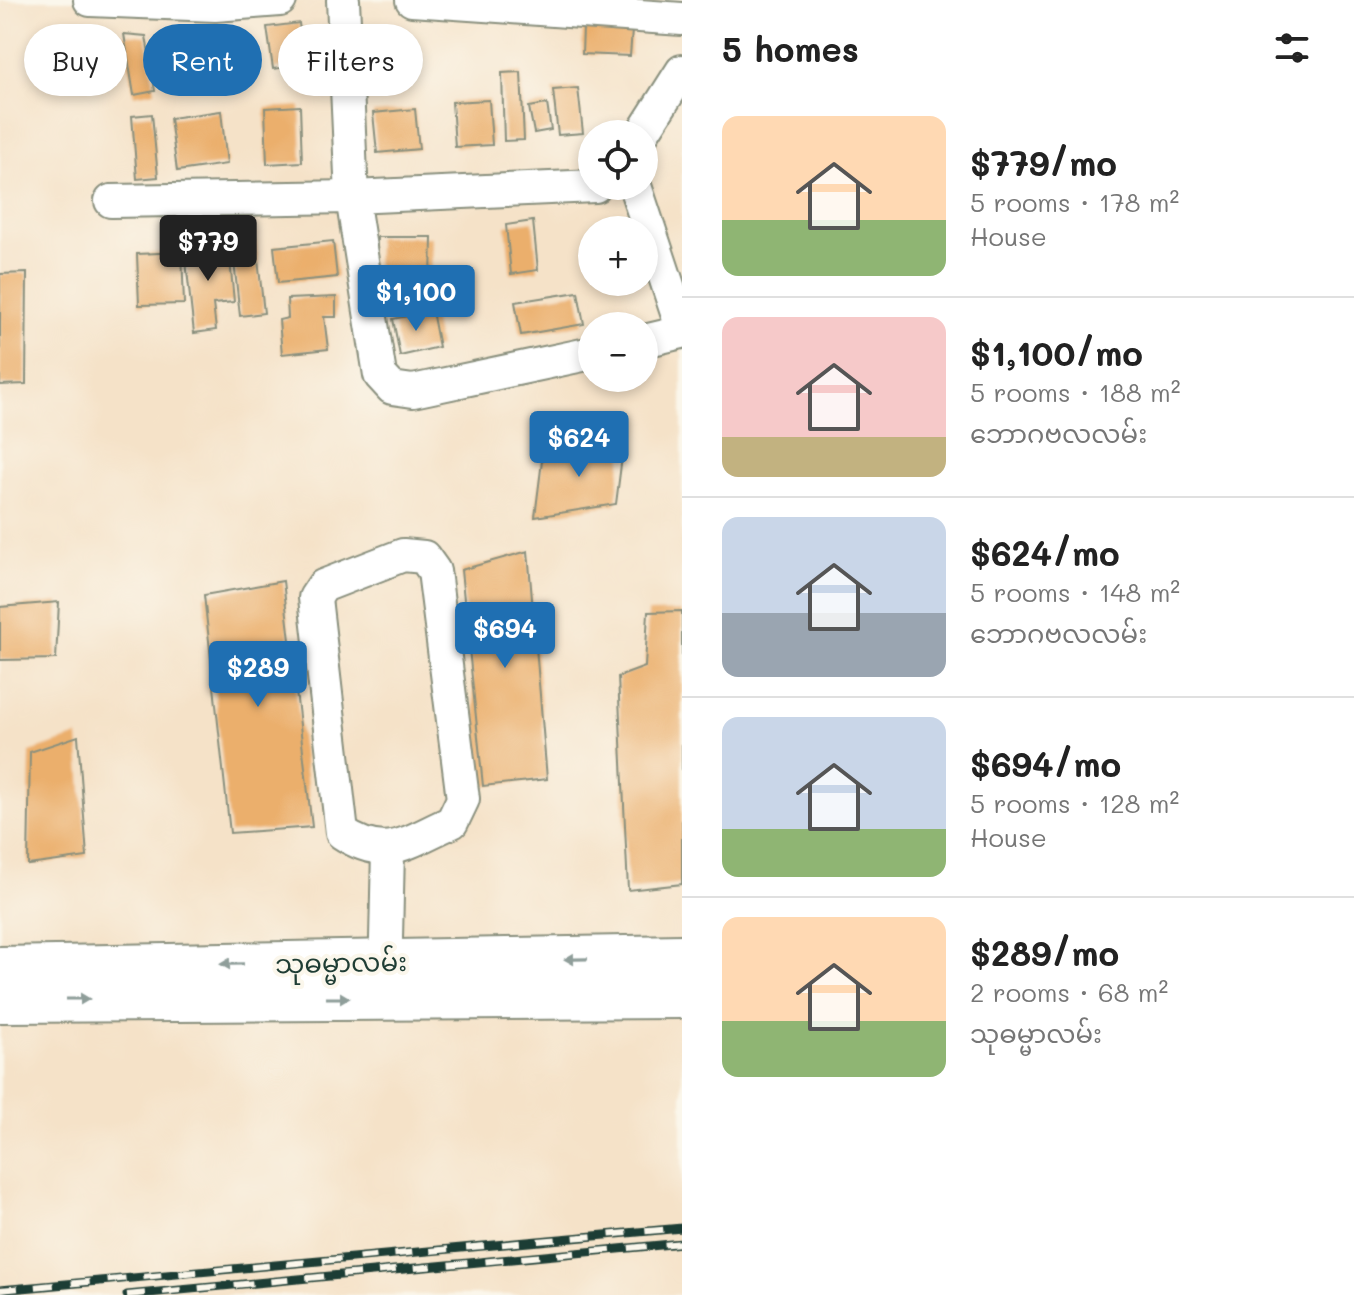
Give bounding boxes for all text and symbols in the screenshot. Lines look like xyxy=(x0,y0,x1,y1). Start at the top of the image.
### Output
chip: Buy xyxy=(24,24,127,96)
chip: Rent xyxy=(143,24,262,96)
chip: Filters xyxy=(278,24,423,96)
text: 5 homes xyxy=(722,26,859,71)
icon: filters xyxy=(1270,26,1314,70)
map controls xyxy=(578,120,658,392)
button: locate xyxy=(578,120,658,200)
text: $779/mo xyxy=(970,140,1117,185)
icon: home xyxy=(786,148,882,244)
text: 5 rooms · 178 m² xyxy=(970,185,1179,219)
pin: $779 xyxy=(161,215,255,283)
button: + xyxy=(578,216,658,296)
text: House xyxy=(970,219,1047,253)
text: $779 xyxy=(178,224,238,258)
pin: $1,100 xyxy=(351,265,481,333)
text: $1,100 xyxy=(376,274,456,308)
button: − xyxy=(578,312,658,392)
text: $1,100/mo xyxy=(970,330,1143,375)
icon: home xyxy=(786,349,882,445)
text: 5 rooms · 188 m² xyxy=(970,375,1181,409)
pin: $624 xyxy=(532,411,626,479)
text: ဘောဂဗလလမ်း xyxy=(970,416,1147,450)
text: $624 xyxy=(548,420,610,454)
text: $624/mo xyxy=(970,530,1120,575)
icon: home xyxy=(786,549,882,645)
text: 5 rooms · 148 m² xyxy=(970,575,1180,609)
pin: $694 xyxy=(458,602,552,670)
text: $694 xyxy=(473,611,537,645)
text: ဘောဂဗလလမ်း xyxy=(970,616,1147,650)
pin: $289 xyxy=(211,641,305,709)
text: $289 xyxy=(227,650,289,684)
text: $694/mo xyxy=(970,741,1121,786)
icon: home xyxy=(786,749,882,845)
text: 5 rooms · 128 m² xyxy=(970,786,1179,820)
text: House xyxy=(970,820,1047,854)
text: $289/mo xyxy=(970,930,1119,975)
street label: သုဓမ္မာလမ်း xyxy=(275,944,407,986)
icon: home xyxy=(786,949,882,1045)
one-way arrow xyxy=(563,952,588,965)
one-way arrow xyxy=(219,958,244,971)
text: 2 rooms · 68 m² xyxy=(970,975,1168,1009)
one-way arrow xyxy=(326,992,351,1004)
one-way arrow xyxy=(66,993,91,1005)
text: သုဓမ္မာလမ်း xyxy=(970,1016,1102,1050)

